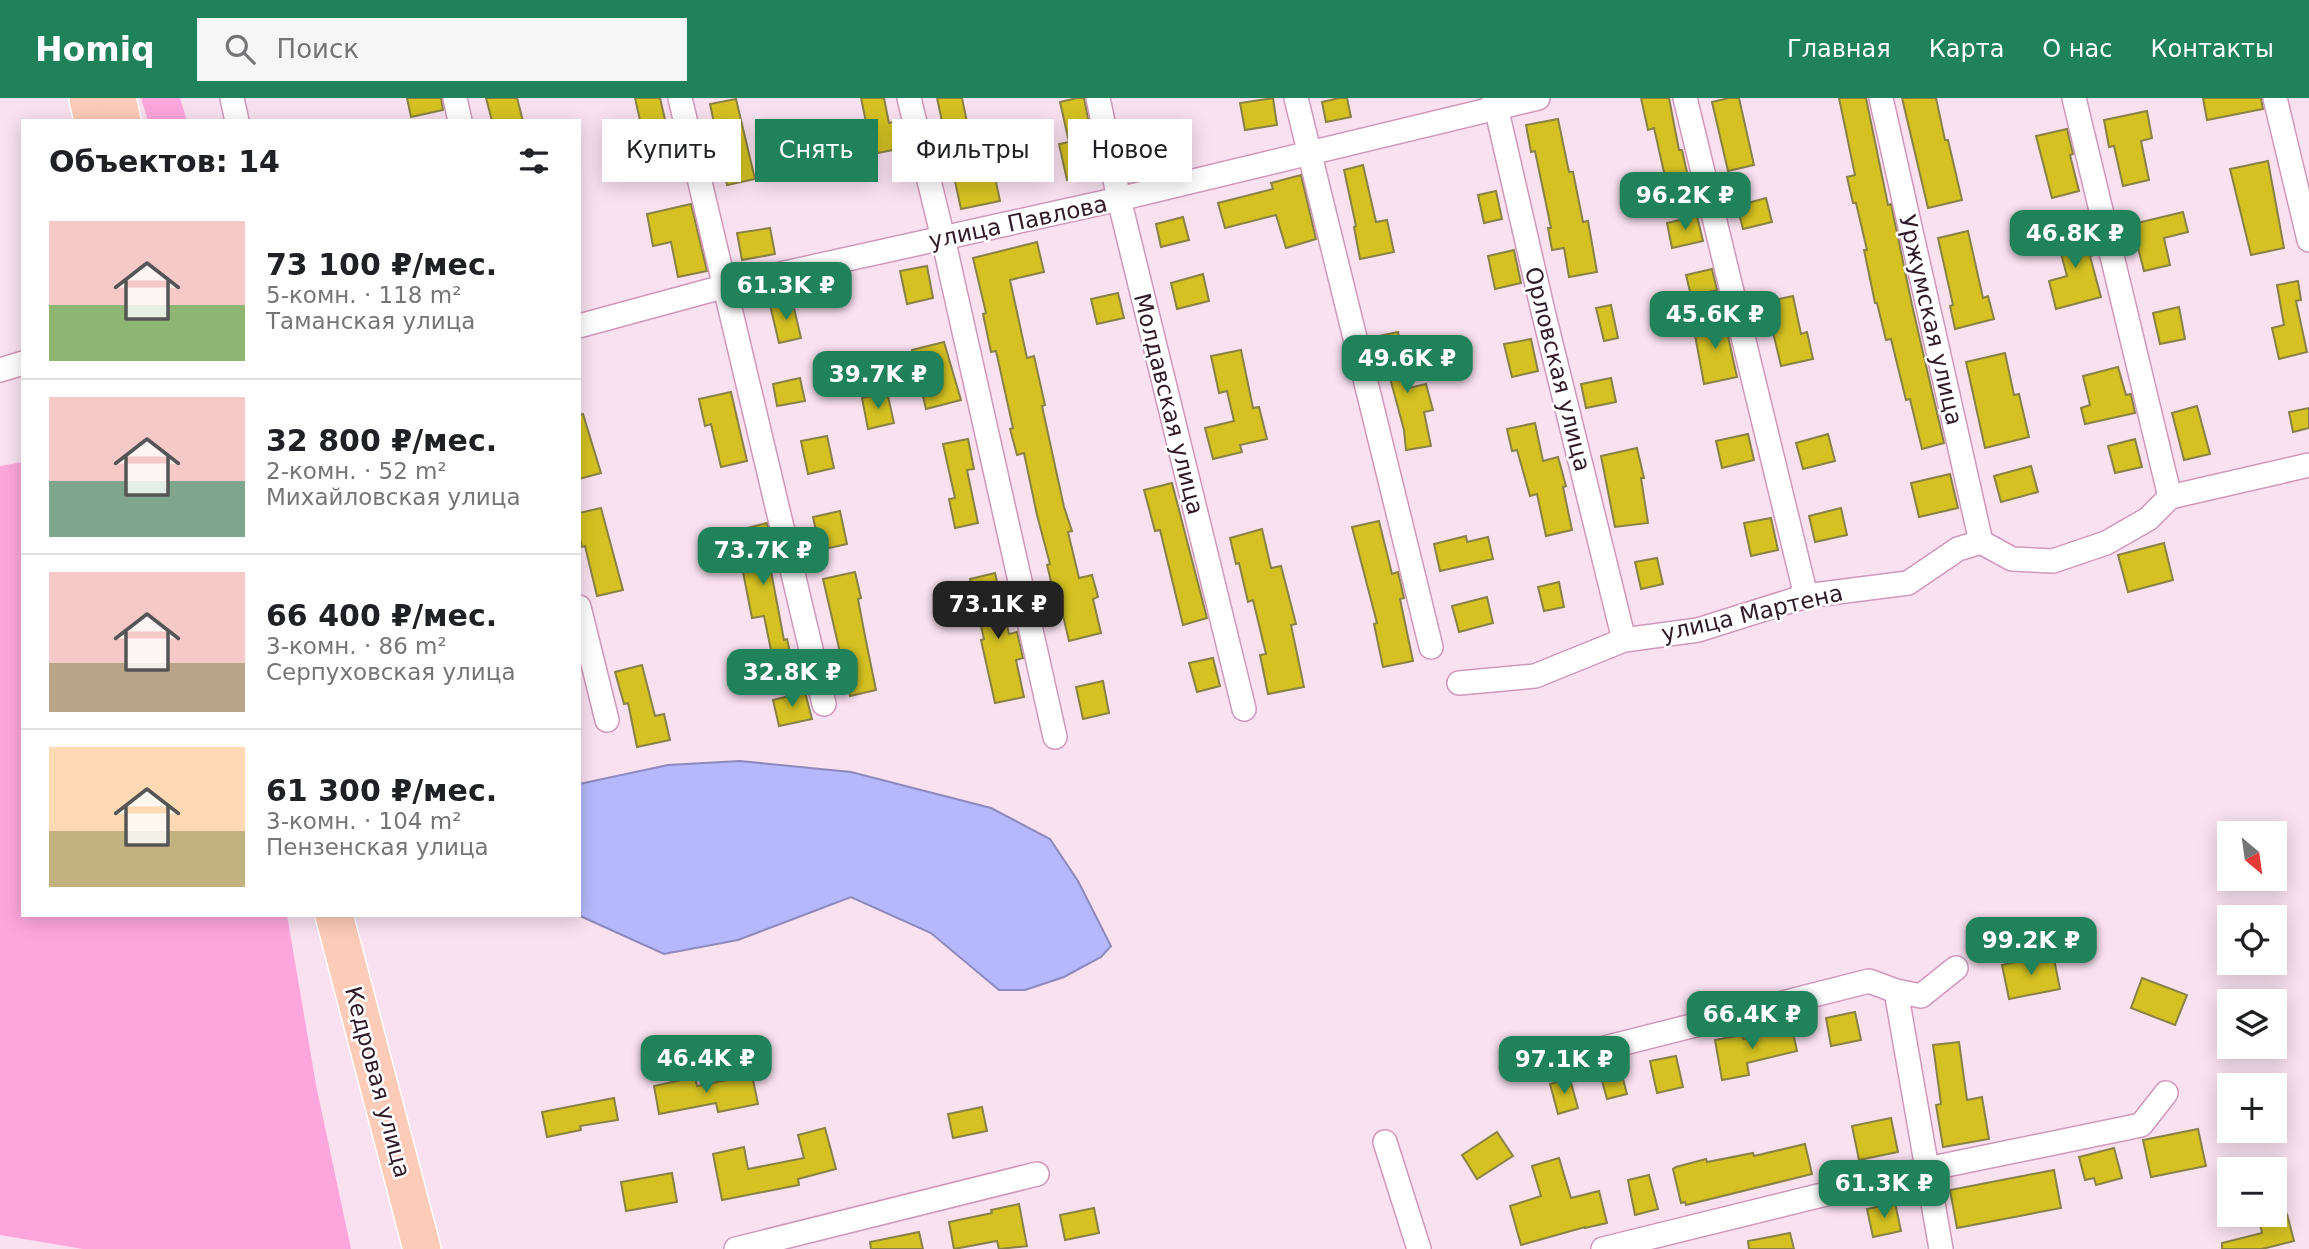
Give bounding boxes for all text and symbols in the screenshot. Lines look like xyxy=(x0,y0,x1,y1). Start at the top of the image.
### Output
search box xyxy=(197,18,687,81)
text: Homiq xyxy=(35,30,155,69)
icon: search xyxy=(221,30,259,68)
text: Поиск xyxy=(277,34,359,64)
text: Главная xyxy=(1787,35,1891,63)
text: Карта xyxy=(1929,35,2004,63)
text: О нас xyxy=(2042,35,2112,63)
text: Контакты xyxy=(2150,35,2274,63)
chip: Купить xyxy=(602,119,741,182)
chip: Снять xyxy=(755,119,878,182)
chip: Фильтры xyxy=(892,119,1054,182)
chip: Новое xyxy=(1068,119,1192,182)
icon: filters xyxy=(515,142,553,180)
text: Объектов: 14 xyxy=(49,144,280,179)
pin: 96.2K ₽ xyxy=(1620,172,1750,232)
text: 96.2K ₽ xyxy=(1636,182,1734,208)
street label: улица Павлова xyxy=(926,190,1110,254)
pin: 46.8K ₽ xyxy=(2010,211,2140,270)
street label: Уржумская улица xyxy=(1894,212,1968,428)
text: 46.8K ₽ xyxy=(2026,220,2124,246)
text: 73 100 ₽/мес. xyxy=(266,247,497,282)
icon: home xyxy=(105,249,189,333)
pin: 61.3K ₽ xyxy=(721,262,851,322)
street label: Орловская улица xyxy=(1520,264,1596,474)
text: 61.3K ₽ xyxy=(737,272,835,298)
text: 5-комн. · 118 m² xyxy=(266,282,461,308)
street label: Молдавская улица xyxy=(1129,291,1209,517)
pin: 45.6K ₽ xyxy=(1650,292,1780,351)
text: 45.6K ₽ xyxy=(1666,301,1764,327)
text: Таманская улица xyxy=(266,308,475,334)
pin: 49.6K ₽ xyxy=(1342,336,1472,395)
text: 49.6K ₽ xyxy=(1358,345,1456,371)
pin: 39.7K ₽ xyxy=(813,352,943,411)
text: 39.7K ₽ xyxy=(829,361,927,387)
text: 32 800 ₽/мес. xyxy=(266,423,497,458)
icon: home xyxy=(105,425,189,509)
text: 2-комн. · 52 m² xyxy=(266,458,447,484)
text: Михайловская улица xyxy=(266,484,521,510)
pin: 73.7K ₽ xyxy=(698,528,828,587)
text: 73.7K ₽ xyxy=(714,537,812,563)
street label: улица Мартена xyxy=(1659,579,1845,647)
pin: 73.1K ₽ xyxy=(933,582,1063,641)
text: 73.1K ₽ xyxy=(949,591,1047,617)
text: 66 400 ₽/мес. xyxy=(266,598,497,633)
icon: home xyxy=(105,600,189,684)
text: 3-комн. · 86 m² xyxy=(266,633,447,659)
pin: 32.8K ₽ xyxy=(727,650,857,709)
text: Серпуховская улица xyxy=(266,659,516,685)
text: 32.8K ₽ xyxy=(743,659,841,685)
text: 61 300 ₽/мес. xyxy=(266,773,497,808)
icon: home xyxy=(105,775,189,859)
text: 3-комн. · 104 m² xyxy=(266,808,461,834)
north arrow xyxy=(2217,821,2287,891)
map controls xyxy=(2217,821,2287,1227)
text: Пензенская улица xyxy=(266,834,489,860)
button: locate xyxy=(2217,905,2287,975)
pin: 99.2K ₽ xyxy=(1966,918,2096,977)
text: 99.2K ₽ xyxy=(1982,927,2080,953)
street label: Кедровая улица xyxy=(340,984,416,1180)
button: layers xyxy=(2217,989,2287,1059)
pin: 66.4K ₽ xyxy=(1687,992,1817,1051)
text: 66.4K ₽ xyxy=(1703,1001,1801,1027)
pin: 46.4K ₽ xyxy=(641,1035,771,1095)
pin: 97.1K ₽ xyxy=(1499,1037,1629,1096)
text: 46.4K ₽ xyxy=(657,1045,755,1071)
text: 97.1K ₽ xyxy=(1515,1046,1613,1072)
button: + xyxy=(2217,1073,2287,1143)
button: − xyxy=(2217,1157,2287,1227)
pin: 61.3K ₽ xyxy=(1819,1160,1949,1220)
text: 61.3K ₽ xyxy=(1835,1170,1933,1196)

